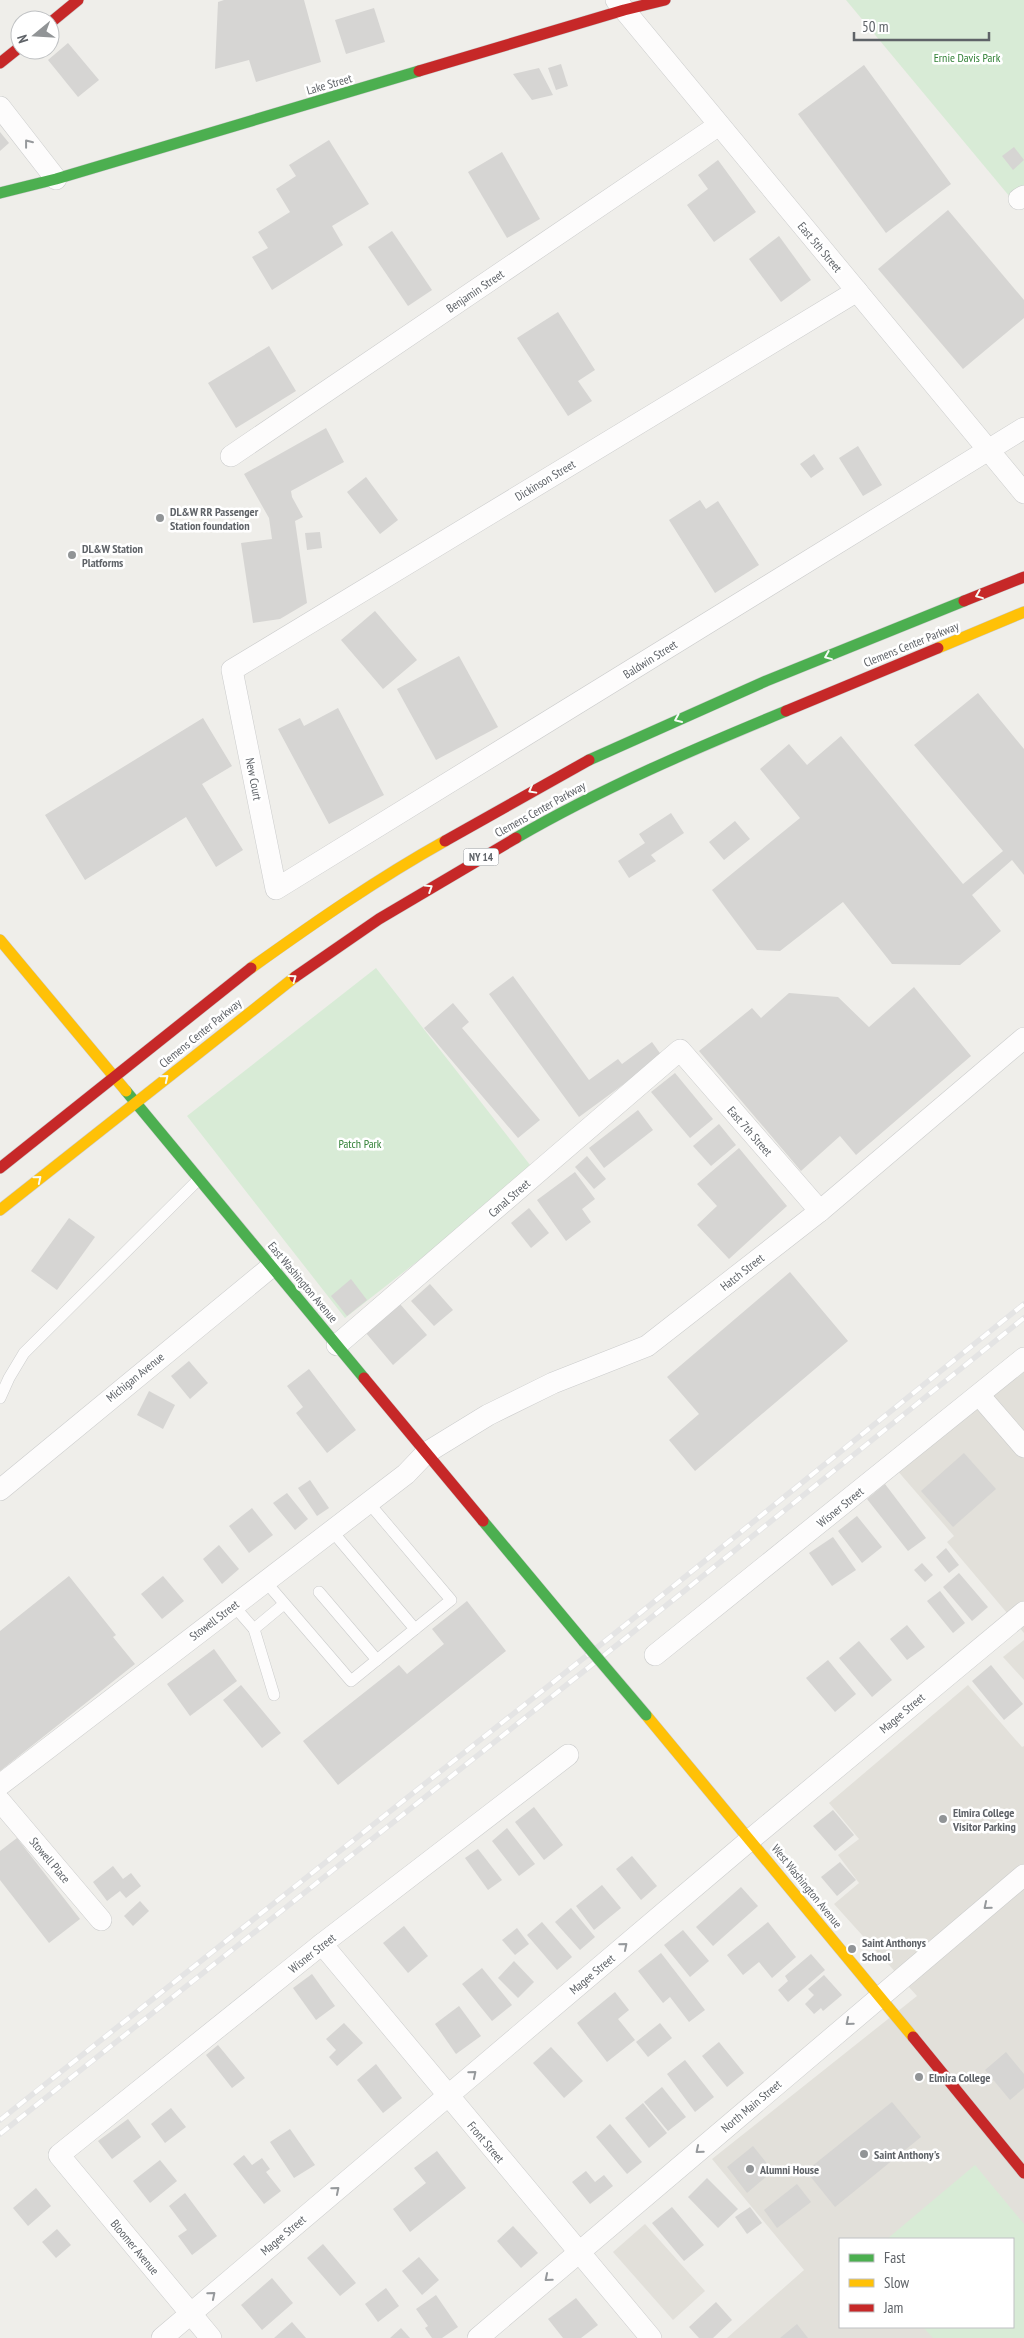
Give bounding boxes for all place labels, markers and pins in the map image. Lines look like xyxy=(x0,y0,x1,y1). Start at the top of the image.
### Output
place label: DL&W RR Passenger Station foundation xyxy=(170,504,259,533)
marker: DL&W RR Passenger Station foundation xyxy=(154,512,166,524)
place label: DL&W Station Platforms xyxy=(82,541,143,570)
marker: DL&W Station Platforms xyxy=(66,549,78,561)
place label: Elmira College Visitor Parking xyxy=(952,1805,1016,1834)
marker: Elmira College Visitor Parking xyxy=(937,1813,949,1825)
place label: Saint Anthonys School xyxy=(862,1935,926,1964)
marker: Saint Anthonys School xyxy=(846,1943,858,1955)
place label: Elmira College xyxy=(929,2070,990,2085)
marker: Elmira College xyxy=(913,2071,925,2083)
place label: Saint Anthony's xyxy=(874,2147,940,2162)
marker: Saint Anthony's xyxy=(858,2148,870,2160)
place label: Alumni House xyxy=(759,2162,819,2177)
marker: Alumni House xyxy=(744,2163,756,2175)

